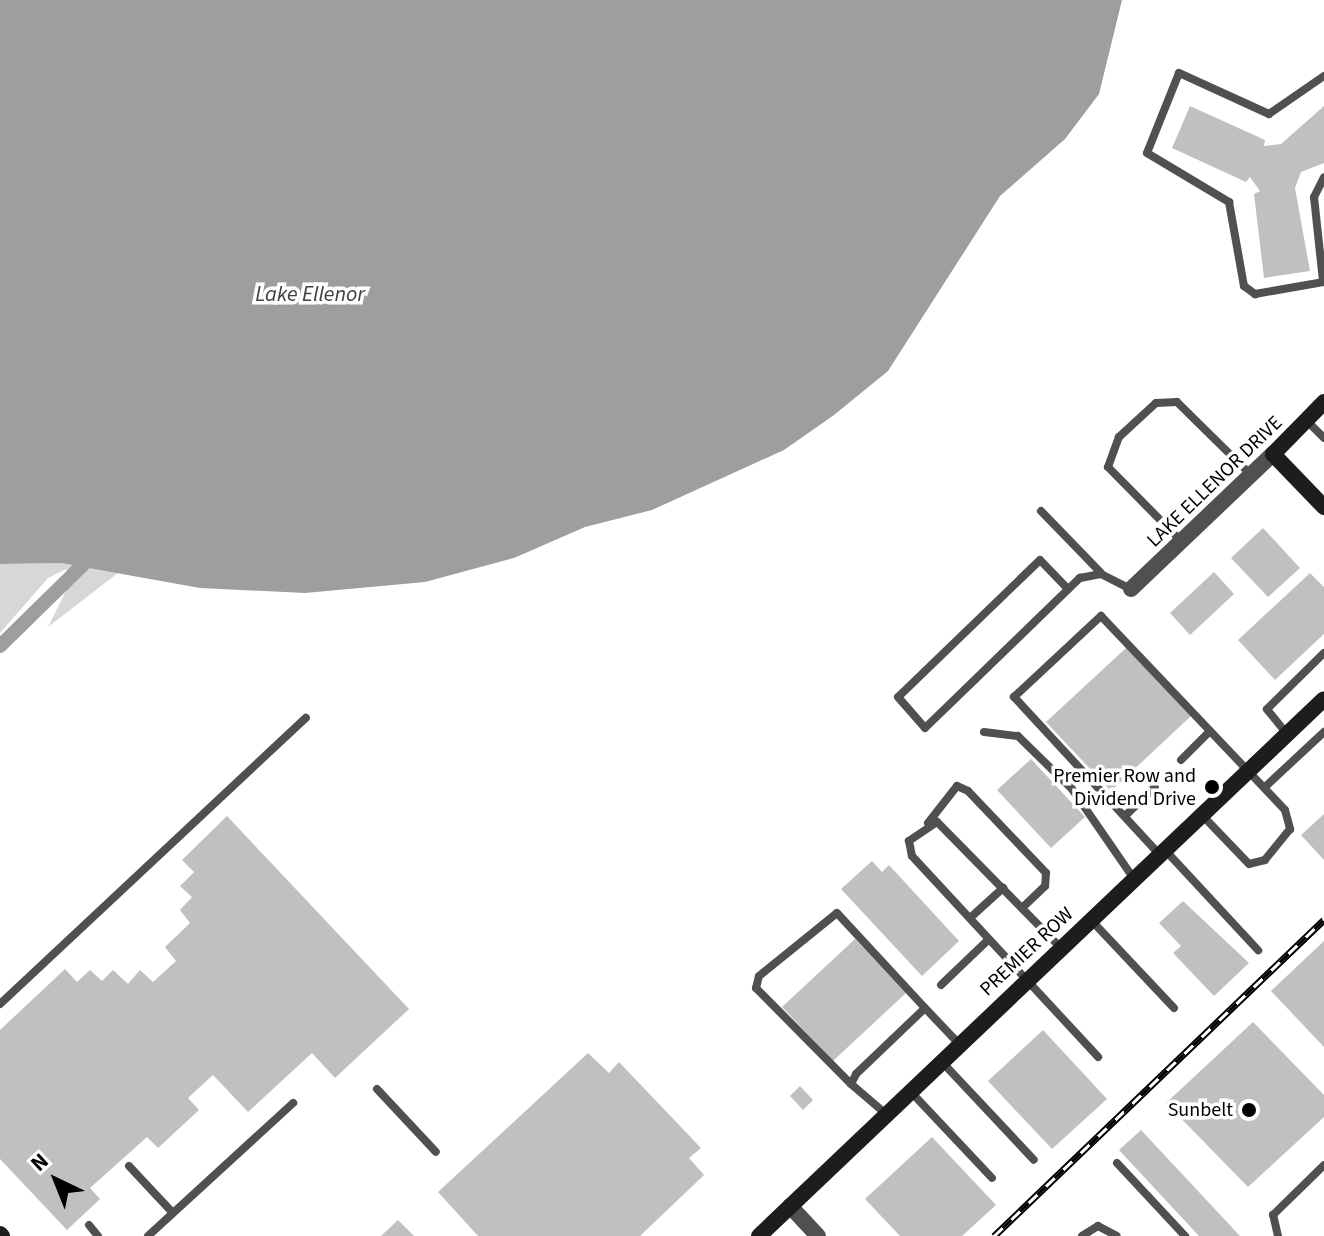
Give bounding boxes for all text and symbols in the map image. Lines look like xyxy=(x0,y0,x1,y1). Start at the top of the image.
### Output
water label: Lake Ellenor xyxy=(255,282,365,308)
street label: LAKE ELLENOR DRIVE xyxy=(1142,411,1288,553)
place label: Premier Row and Dividend Drive xyxy=(1053,764,1196,811)
marker: Premier Row and Dividend Drive xyxy=(1203,778,1221,796)
street label: PREMIER ROW xyxy=(975,903,1079,1001)
place label: Sunbelt xyxy=(1168,1098,1233,1122)
marker: Sunbelt xyxy=(1240,1101,1258,1119)
north arrow xyxy=(16,1140,96,1220)
text: N xyxy=(23,1146,56,1179)

